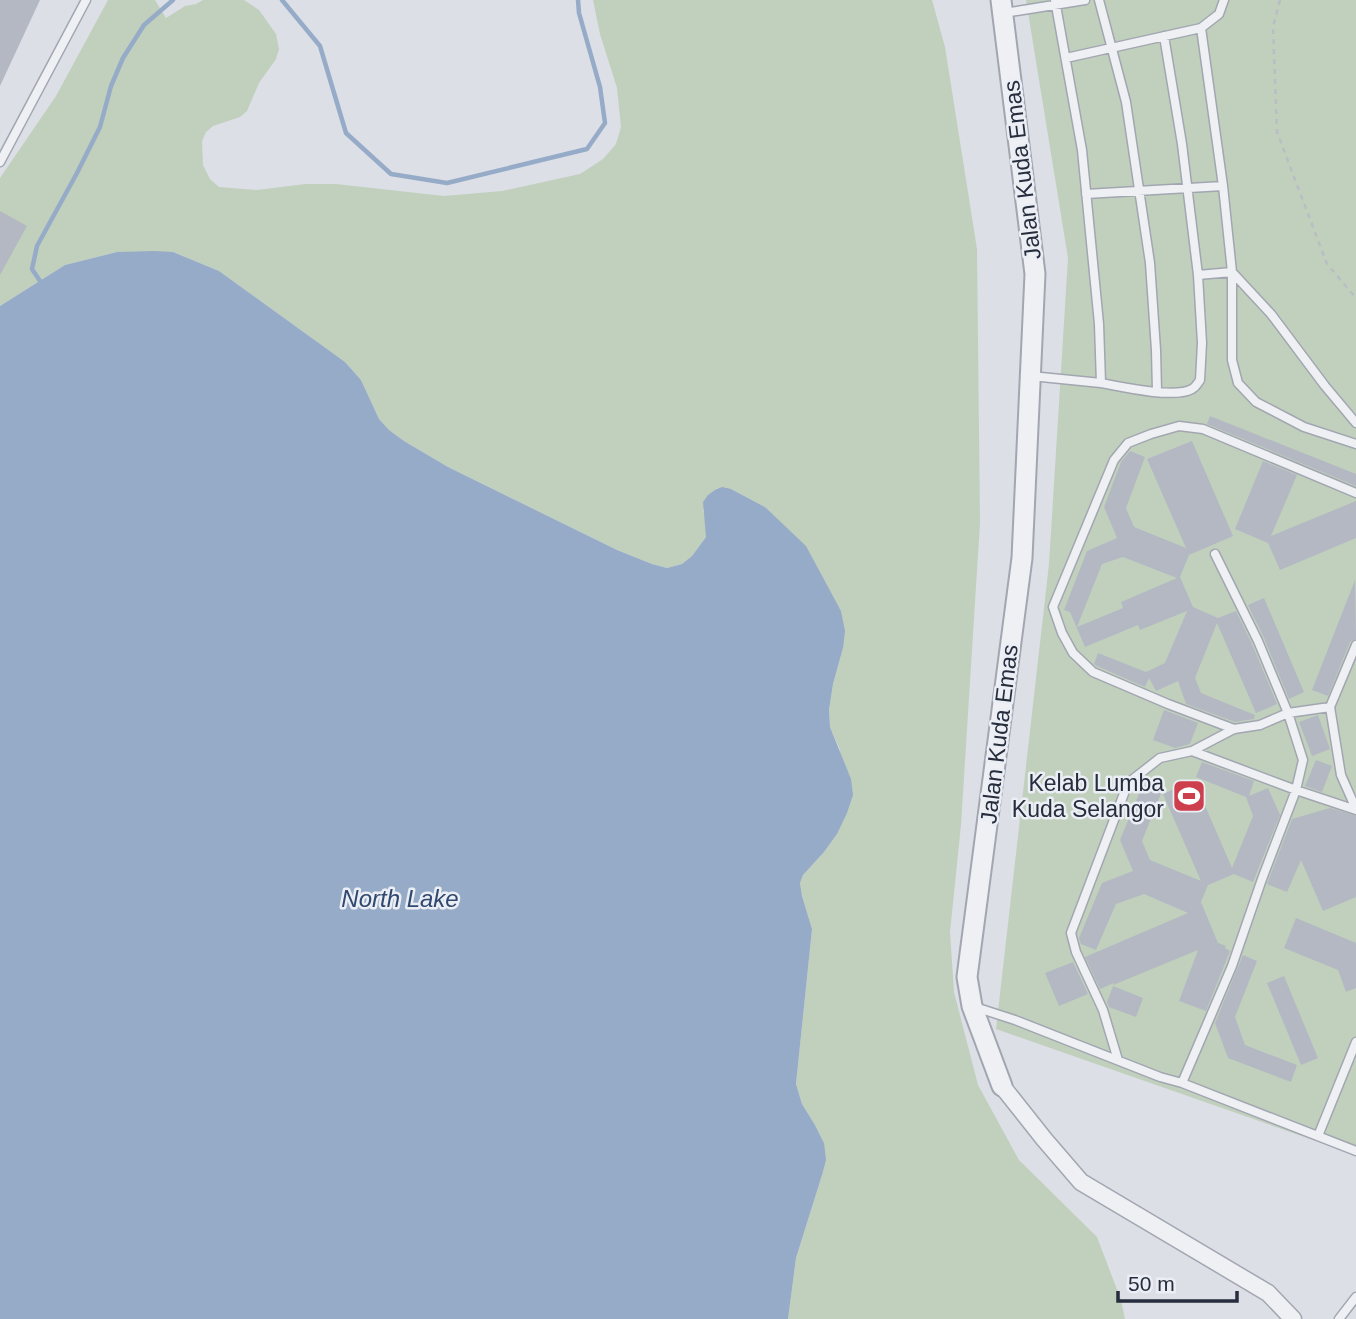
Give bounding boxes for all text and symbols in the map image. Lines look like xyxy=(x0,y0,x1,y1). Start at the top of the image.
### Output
street label: Jalan Kuda Emas xyxy=(998,79,1046,261)
street label: Jalan Kuda Emas xyxy=(975,643,1023,825)
place label: Kelab Lumba Kuda Selangor xyxy=(1012,770,1164,822)
sports icon: Kelab Lumba Kuda Selangor xyxy=(1170,777,1208,815)
water label: North Lake xyxy=(341,885,459,912)
scale bar xyxy=(1118,1260,1237,1304)
text: 50 m xyxy=(1128,1272,1175,1295)

